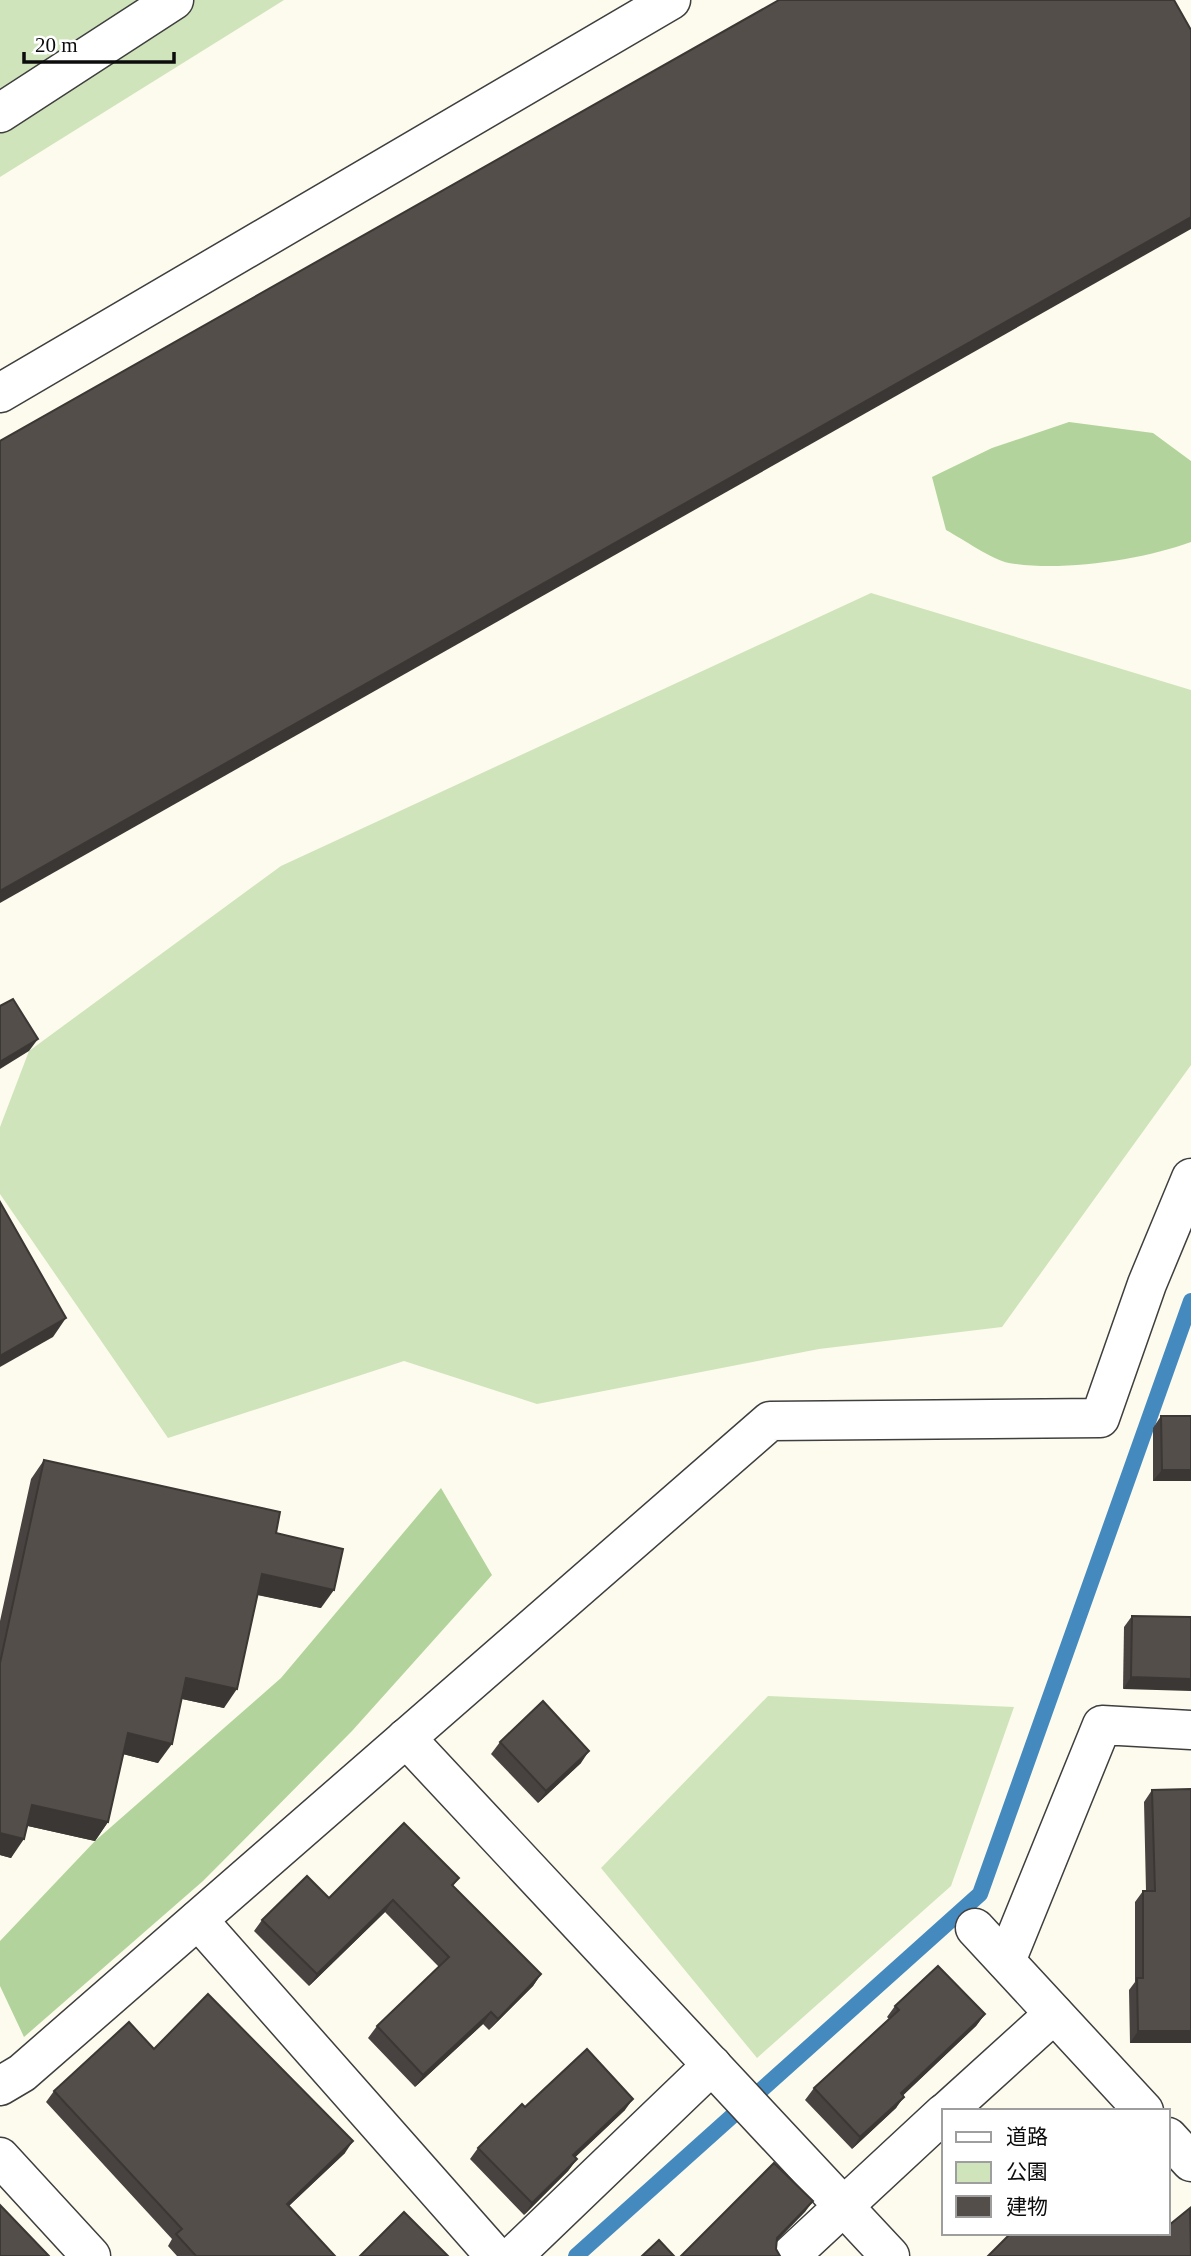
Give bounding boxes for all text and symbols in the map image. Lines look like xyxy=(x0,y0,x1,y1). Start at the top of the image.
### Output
scale bar xyxy=(24,21,175,65)
text: 20 m xyxy=(35,33,78,57)
legend xyxy=(942,2109,1170,2235)
text: 道路 xyxy=(1006,2125,1048,2149)
text: 公園 xyxy=(1006,2160,1048,2184)
text: 建物 xyxy=(1006,2195,1048,2219)

